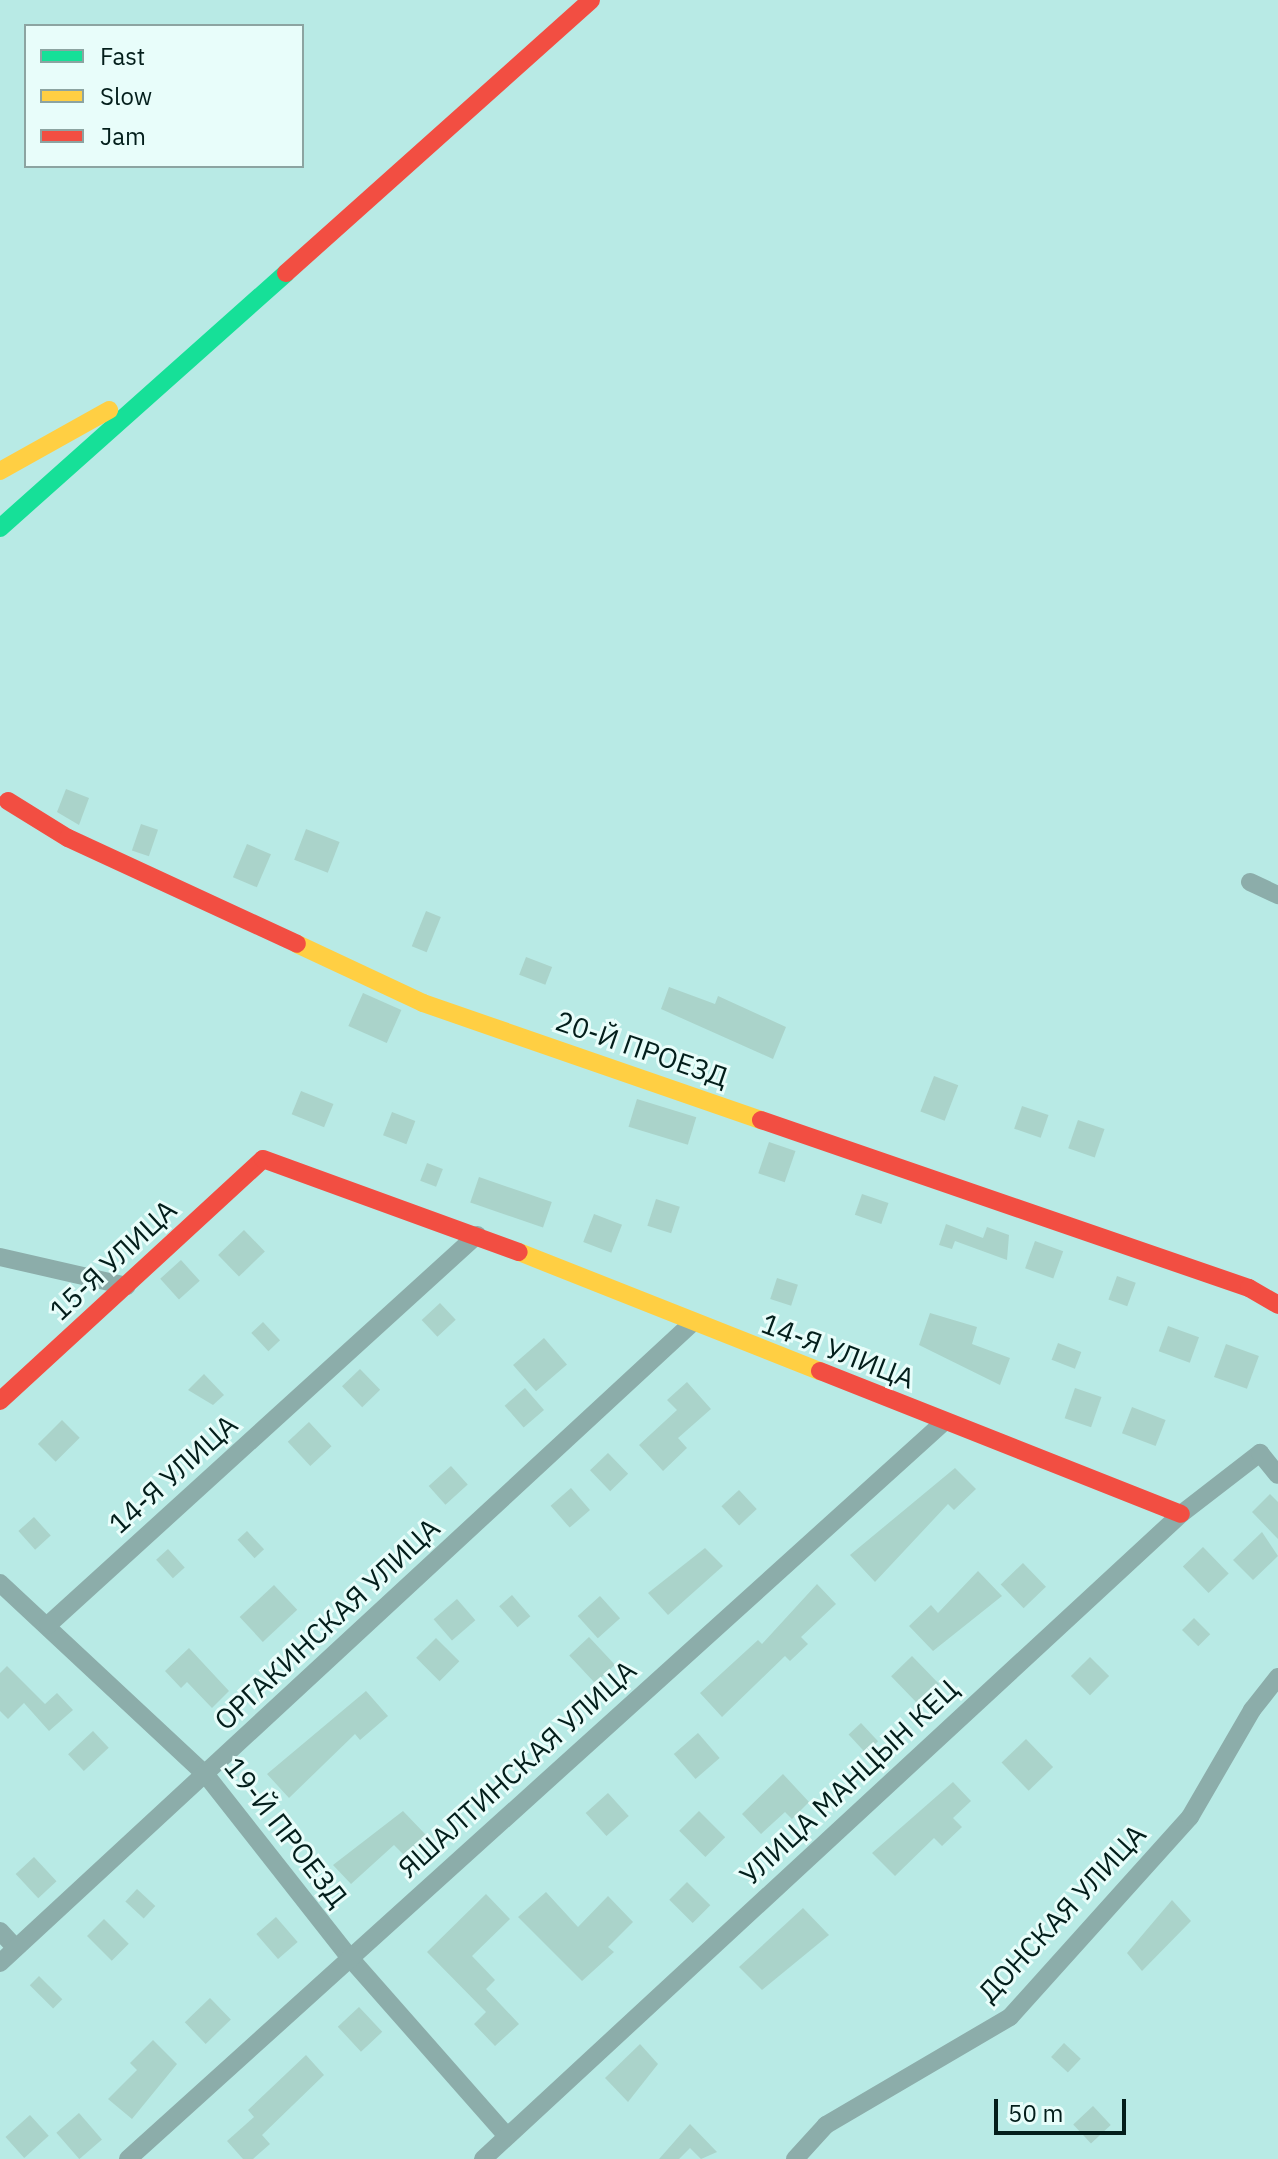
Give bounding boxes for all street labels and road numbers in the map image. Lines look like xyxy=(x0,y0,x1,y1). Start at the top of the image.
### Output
street label: 20-Й ПРОЕЗД xyxy=(551,1004,733,1094)
street label: 15-Я УЛИЦА xyxy=(43,1193,183,1327)
street label: 14-Я УЛИЦА xyxy=(757,1306,919,1396)
street label: 14-Я УЛИЦА xyxy=(102,1408,244,1540)
street label: ОРГАКИНСКАЯ УЛИЦА xyxy=(207,1511,447,1737)
street label: ЯШАЛТИНСКАЯ УЛИЦА xyxy=(391,1653,643,1885)
street label: УЛИЦА МАНЦЫН КЕЦ xyxy=(733,1672,965,1892)
street label: 19-Й ПРОЕЗД xyxy=(217,1751,355,1913)
street label: ДОНСКАЯ УЛИЦА xyxy=(971,1817,1153,2009)

